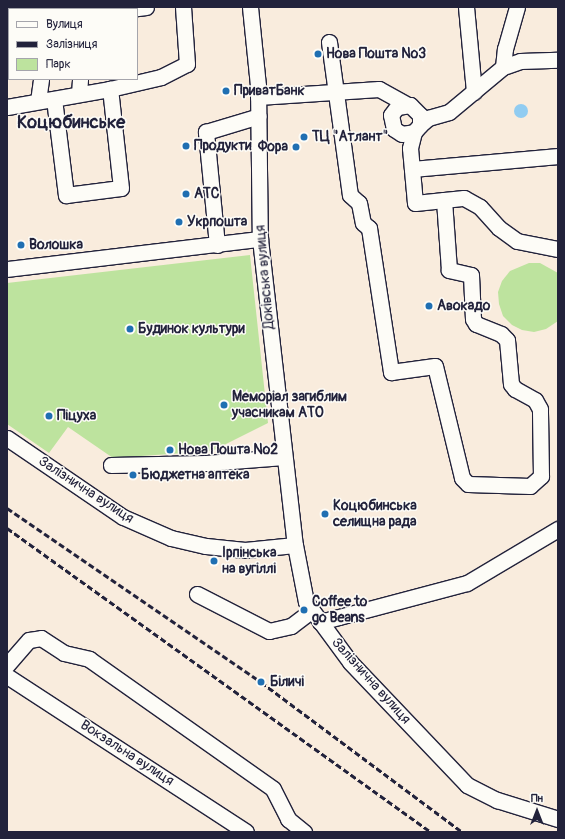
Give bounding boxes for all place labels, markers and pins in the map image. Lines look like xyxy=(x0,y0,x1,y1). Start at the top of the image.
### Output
place label: Нова Пошта №3 xyxy=(326,46,426,62)
marker: Нова Пошта №3 xyxy=(313,49,323,59)
place label: ПриватБанк xyxy=(234,83,305,99)
marker: ПриватБанк xyxy=(221,86,231,96)
place label: ТЦ "Атлант" xyxy=(312,129,388,145)
marker: ТЦ "Атлант" xyxy=(299,132,309,142)
place label: Продукти xyxy=(194,138,251,154)
place label: Фора xyxy=(258,139,288,155)
marker: Продукти xyxy=(181,141,191,151)
marker: Фора xyxy=(291,142,301,152)
place label: АТС xyxy=(194,186,219,202)
marker: АТС xyxy=(181,189,191,199)
place label: Укрпошта xyxy=(187,214,247,230)
marker: Укрпошта xyxy=(174,217,184,227)
place label: Волошка xyxy=(29,237,83,253)
marker: Волошка xyxy=(16,240,26,250)
place label: Авокадо xyxy=(437,298,490,314)
marker: Авокадо xyxy=(424,301,434,311)
place label: Будинок культури xyxy=(138,321,245,337)
marker: Будинок культури xyxy=(125,324,135,334)
place label: Меморіал загиблим учасникам АТО xyxy=(232,389,347,422)
marker: Меморіал загиблим учасникам АТО xyxy=(219,400,229,410)
place label: Піцуха xyxy=(57,408,96,424)
marker: Піцуха xyxy=(44,411,54,421)
place label: Нова Пошта №2 xyxy=(178,442,278,458)
marker: Нова Пошта №2 xyxy=(165,445,175,455)
place label: Бюджетна аптека xyxy=(141,467,249,483)
marker: Бюджетна аптека xyxy=(128,470,138,480)
place label: Коцюбинська селищна рада xyxy=(333,498,417,530)
marker: Коцюбинська селищна рада xyxy=(320,509,330,519)
place label: Ірпінська на вугіллі xyxy=(222,545,276,578)
marker: Ірпінська на вугіллі xyxy=(209,556,219,566)
place label: Coffee to go Beans xyxy=(312,594,367,626)
marker: Coffee to go Beans xyxy=(299,605,309,615)
place label: Біличі xyxy=(270,674,304,690)
marker: Біличі xyxy=(255,676,267,688)

